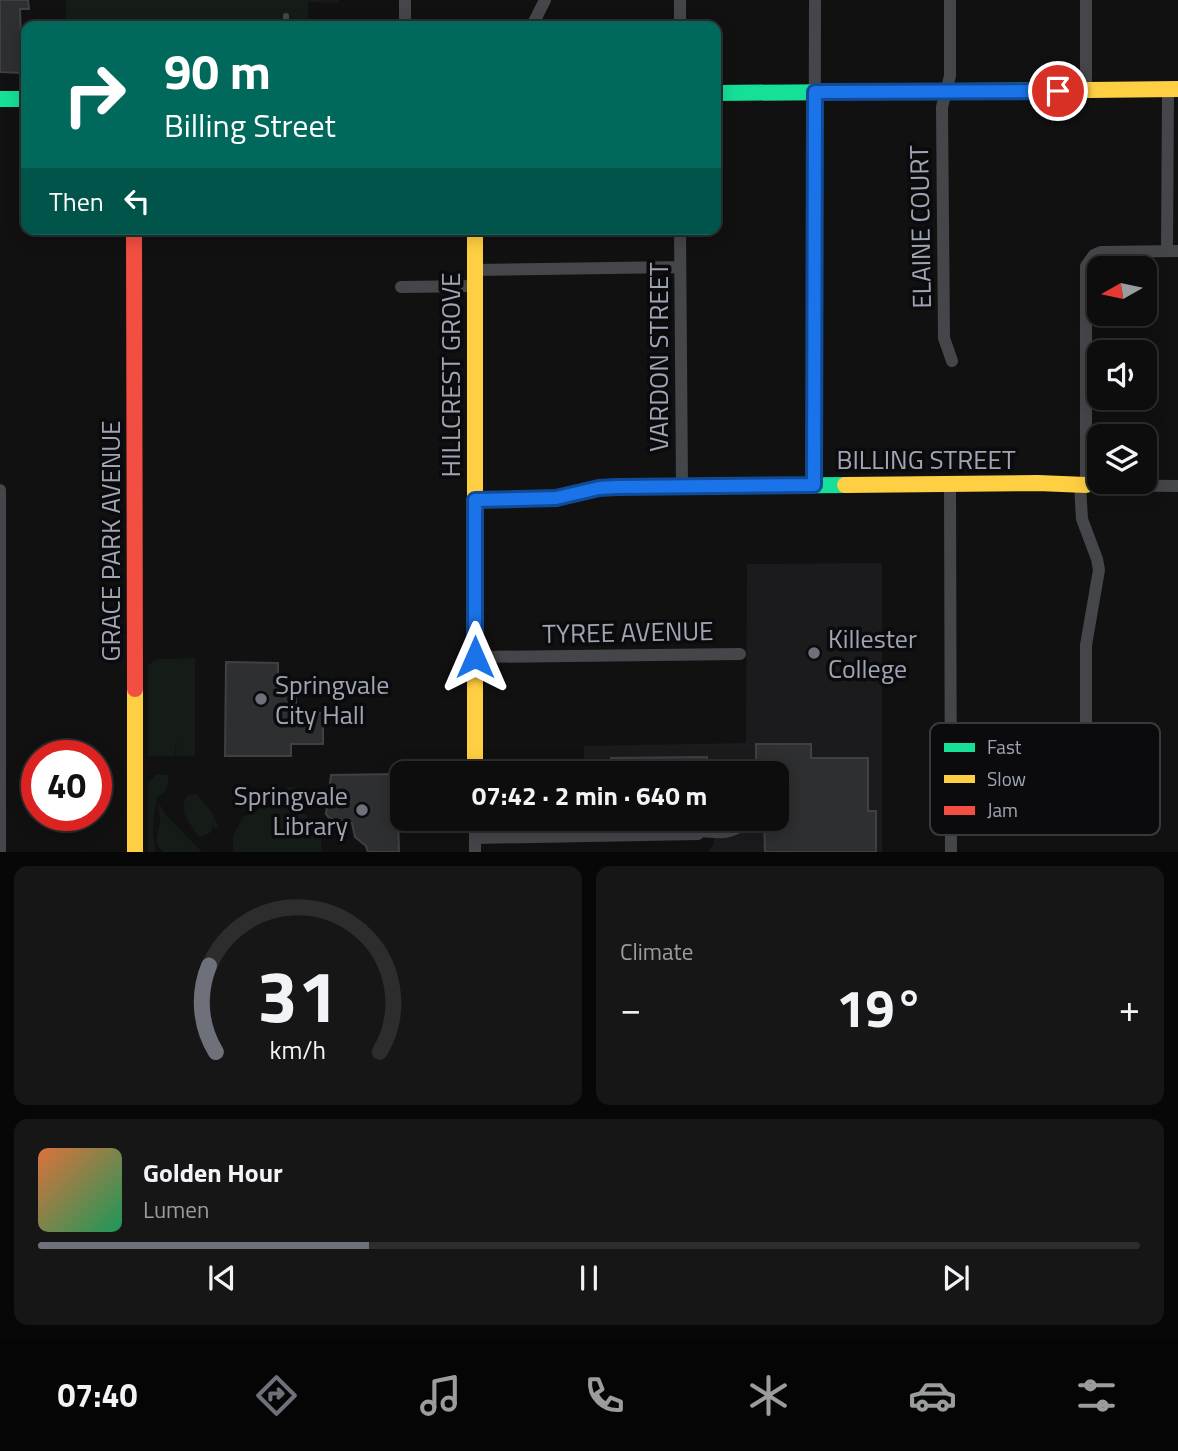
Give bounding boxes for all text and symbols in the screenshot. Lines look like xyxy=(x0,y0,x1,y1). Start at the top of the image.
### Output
text: 90 m xyxy=(164,33,271,108)
icon: right xyxy=(49,49,140,140)
pin xyxy=(1028,61,1088,121)
icon: arrive xyxy=(1039,72,1077,110)
text: Billing Street xyxy=(164,101,336,149)
street label: ELAINE COURT xyxy=(899,145,941,309)
text: Then xyxy=(49,182,104,221)
icon: left xyxy=(118,182,156,220)
north arrow xyxy=(1087,256,1157,326)
map controls xyxy=(1087,256,1157,494)
street label: VARDON STREET xyxy=(639,262,678,452)
street label: HILLCREST GROVE xyxy=(431,273,470,477)
button: sound xyxy=(1087,340,1157,410)
street label: GRACE PARK AVENUE xyxy=(91,421,130,661)
button: layers xyxy=(1087,424,1157,494)
street label: BILLING STREET xyxy=(836,440,1016,479)
street label: TYREE AVENUE xyxy=(542,611,714,653)
place label: Killester College xyxy=(828,619,917,688)
position arrow xyxy=(438,620,512,694)
marker: Killester College xyxy=(806,645,822,661)
place label: Springvale City Hall xyxy=(275,665,389,734)
marker: Springvale City Hall xyxy=(253,691,269,707)
legend xyxy=(930,723,1160,835)
text: Fast xyxy=(987,732,1022,761)
speed limit sign: 40 xyxy=(21,740,112,831)
text: Slow xyxy=(987,764,1026,793)
place label: Springvale Library xyxy=(234,776,348,845)
text: 07:42 · 2 min · 640 m xyxy=(472,776,707,815)
text: Jam xyxy=(987,795,1018,824)
marker: Springvale Library xyxy=(354,802,370,818)
text: Climate xyxy=(620,934,693,969)
text: 31 xyxy=(257,940,339,1050)
text: 19° xyxy=(836,968,924,1047)
text: − xyxy=(620,979,641,1037)
text: + xyxy=(1119,979,1140,1037)
text: km/h xyxy=(270,1030,326,1068)
text: Golden Hour xyxy=(143,1153,283,1192)
text: Lumen xyxy=(143,1192,209,1227)
icon: previous xyxy=(203,1259,241,1297)
icon: pause xyxy=(570,1259,608,1297)
icon: next xyxy=(937,1259,975,1297)
text: 07:40 xyxy=(57,1371,137,1419)
icon: directions xyxy=(252,1371,301,1420)
icon: music xyxy=(416,1371,465,1420)
icon: phone xyxy=(580,1371,629,1420)
icon: climate xyxy=(744,1371,793,1420)
icon: car xyxy=(908,1371,957,1420)
icon: filters xyxy=(1072,1371,1121,1420)

